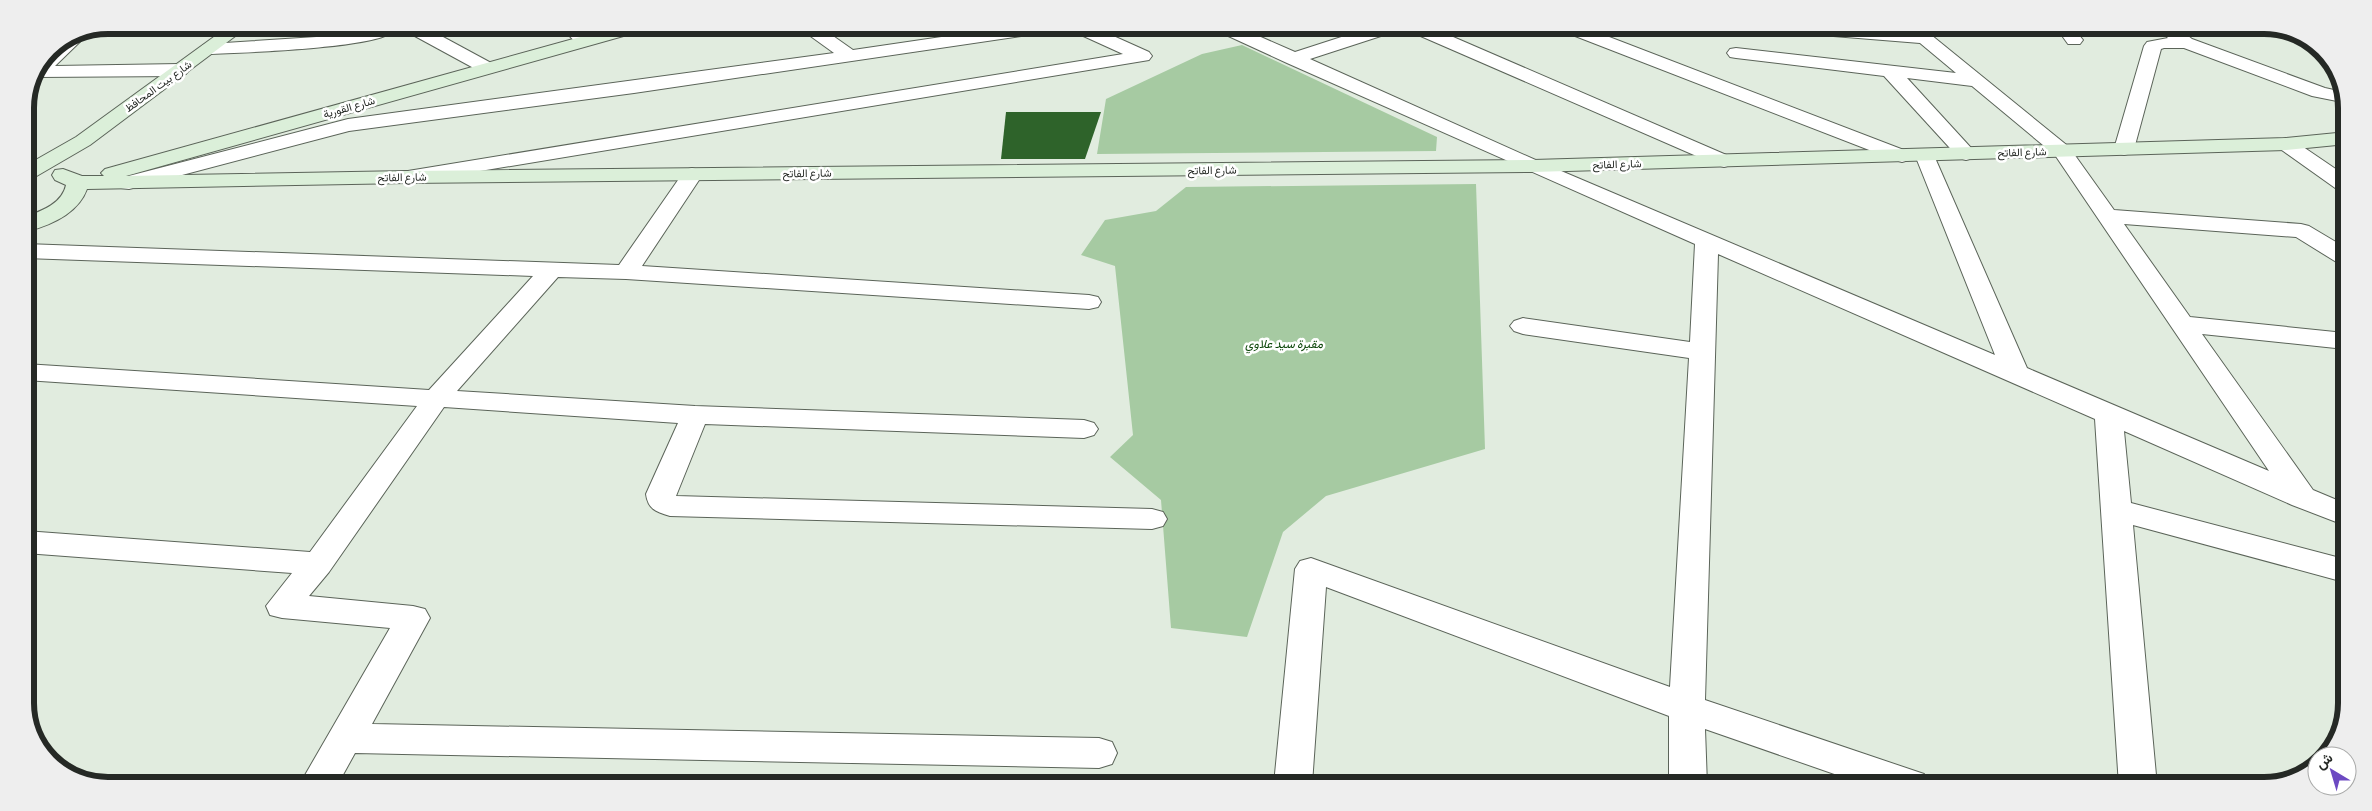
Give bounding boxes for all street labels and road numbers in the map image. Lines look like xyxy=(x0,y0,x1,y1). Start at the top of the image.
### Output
street label: شارع بيت المحافظ xyxy=(122,58,195,116)
street label: شارع القورية xyxy=(322,94,377,122)
street label: شارع الفاتح xyxy=(1997,145,2047,161)
street label: شارع الفاتح xyxy=(1592,157,1642,173)
street label: شارع الفاتح xyxy=(1187,164,1237,178)
street label: شارع الفاتح xyxy=(782,167,832,181)
street label: شارع الفاتح xyxy=(377,171,427,185)

